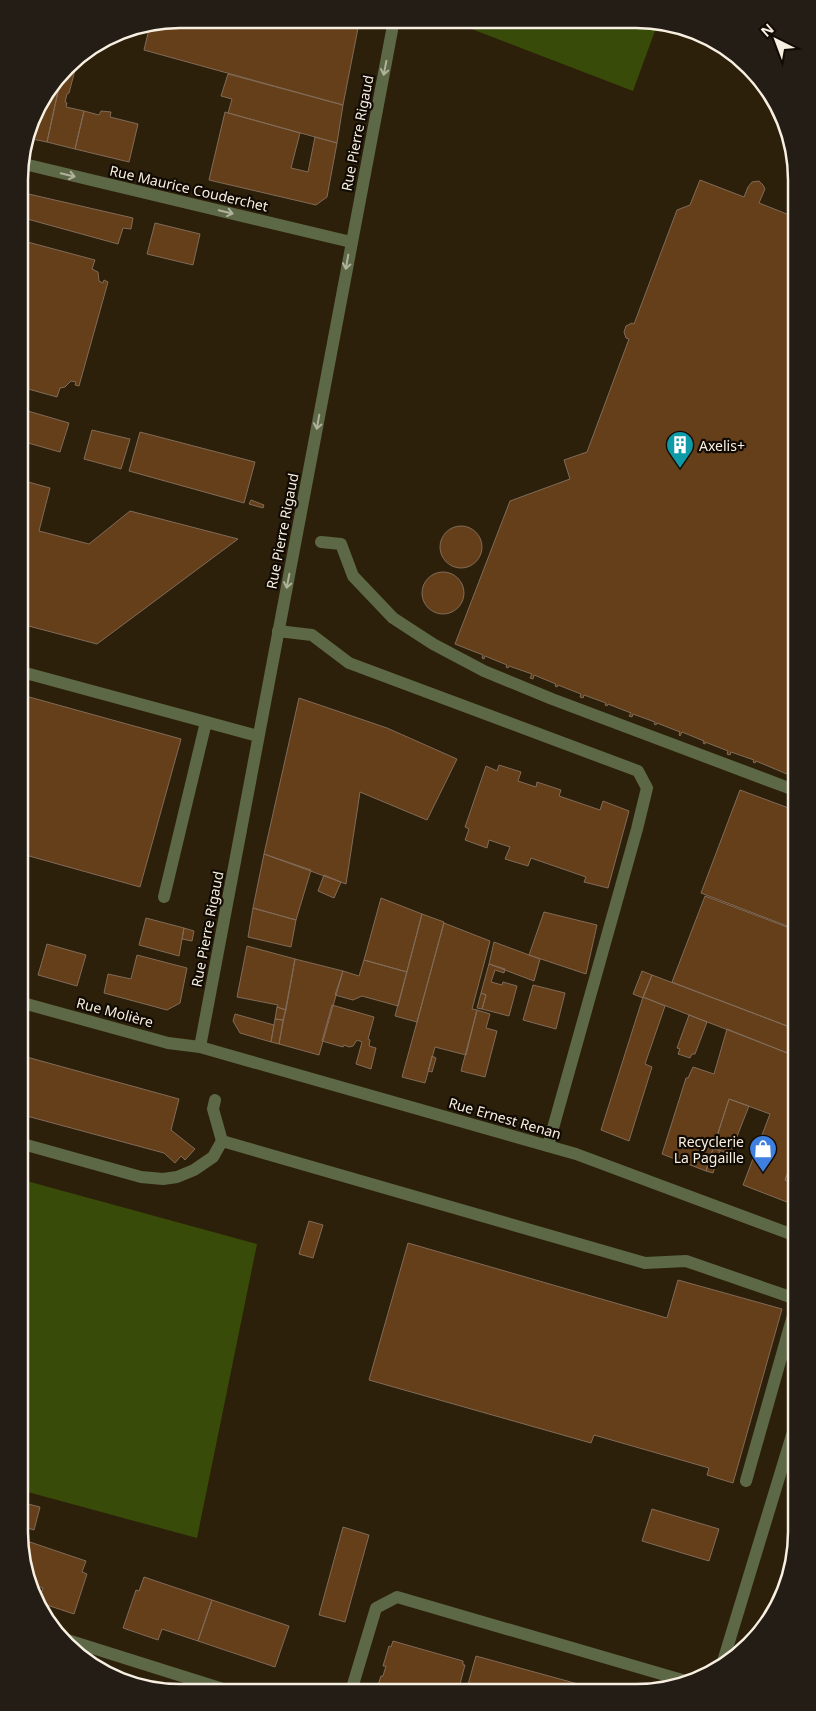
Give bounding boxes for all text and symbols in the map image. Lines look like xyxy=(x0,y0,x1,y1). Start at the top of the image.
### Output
north arrow xyxy=(751,15,801,65)
text: N xyxy=(756,19,778,41)
one-way arrow xyxy=(380,60,389,76)
street label: Rue Pierre Rigaud xyxy=(336,73,378,193)
street label: Rue Maurice Couderchet xyxy=(108,161,270,215)
one-way arrow xyxy=(59,170,75,180)
one-way arrow xyxy=(217,208,233,217)
one-way arrow xyxy=(342,253,352,269)
one-way arrow xyxy=(312,413,322,429)
building icon: Axelis+ xyxy=(665,430,695,469)
place label: Axelis+ xyxy=(699,436,745,455)
street label: Rue Pierre Rigaud xyxy=(261,471,303,591)
one-way arrow xyxy=(283,573,292,589)
street label: Rue Pierre Rigaud xyxy=(186,869,228,989)
street label: Rue Molière xyxy=(75,993,156,1031)
street label: Rue Ernest Renan xyxy=(447,1093,563,1143)
place label: Recyclerie La Pagaille xyxy=(674,1132,744,1167)
shop icon: Recyclerie La Pagaille xyxy=(748,1134,778,1173)

